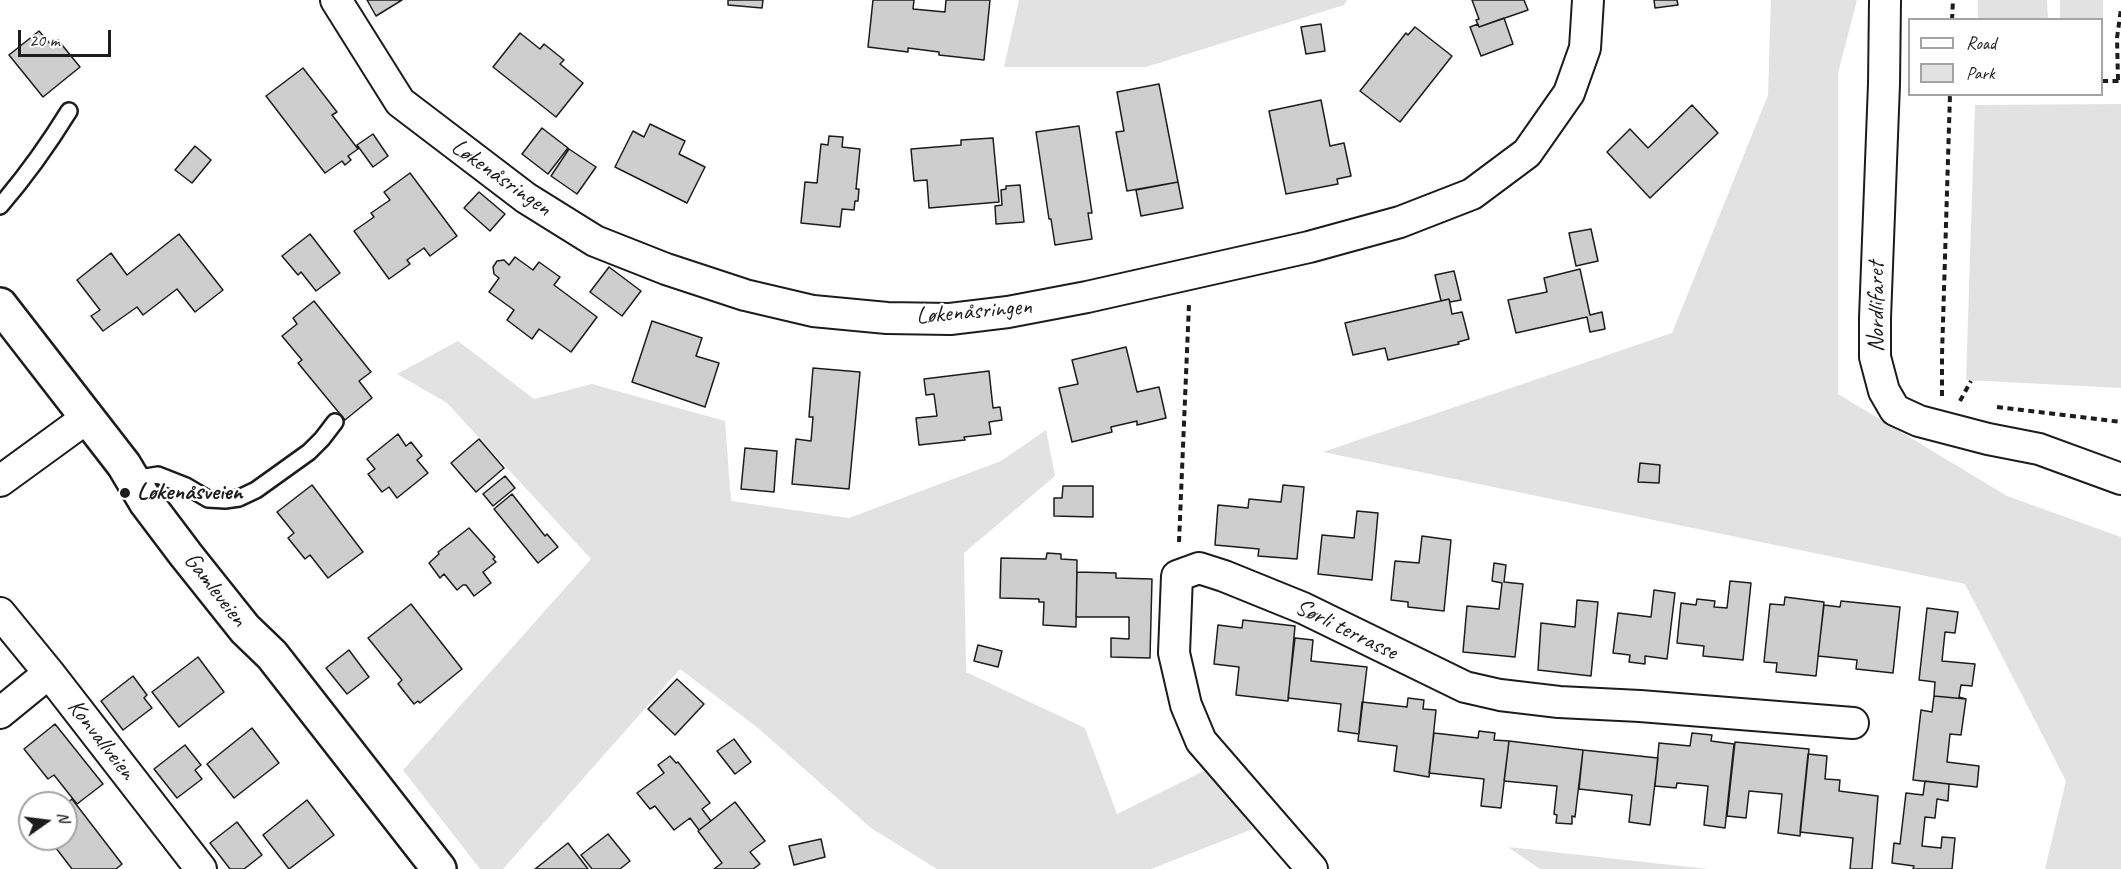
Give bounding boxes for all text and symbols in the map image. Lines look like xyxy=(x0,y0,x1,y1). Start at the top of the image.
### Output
scale bar xyxy=(21,18,114,56)
legend xyxy=(1908,18,2103,96)
text: 20 m xyxy=(29,29,60,51)
text: Road xyxy=(1966,32,1996,54)
text: Park xyxy=(1966,62,1995,84)
street label: Løkenåsringen xyxy=(445,133,557,223)
street label: Nordlifaret xyxy=(1863,262,1891,352)
street label: Løkenåsringen xyxy=(915,293,1033,331)
place label: Løkenåsveien xyxy=(137,479,243,507)
marker: Løkenåsveien xyxy=(118,486,132,500)
street label: Gamleveien xyxy=(177,547,253,633)
street label: Sørli terrasse xyxy=(1290,593,1402,667)
street label: Konvallveien xyxy=(61,694,141,786)
north arrow xyxy=(18,791,78,851)
text: N xyxy=(53,810,74,824)

